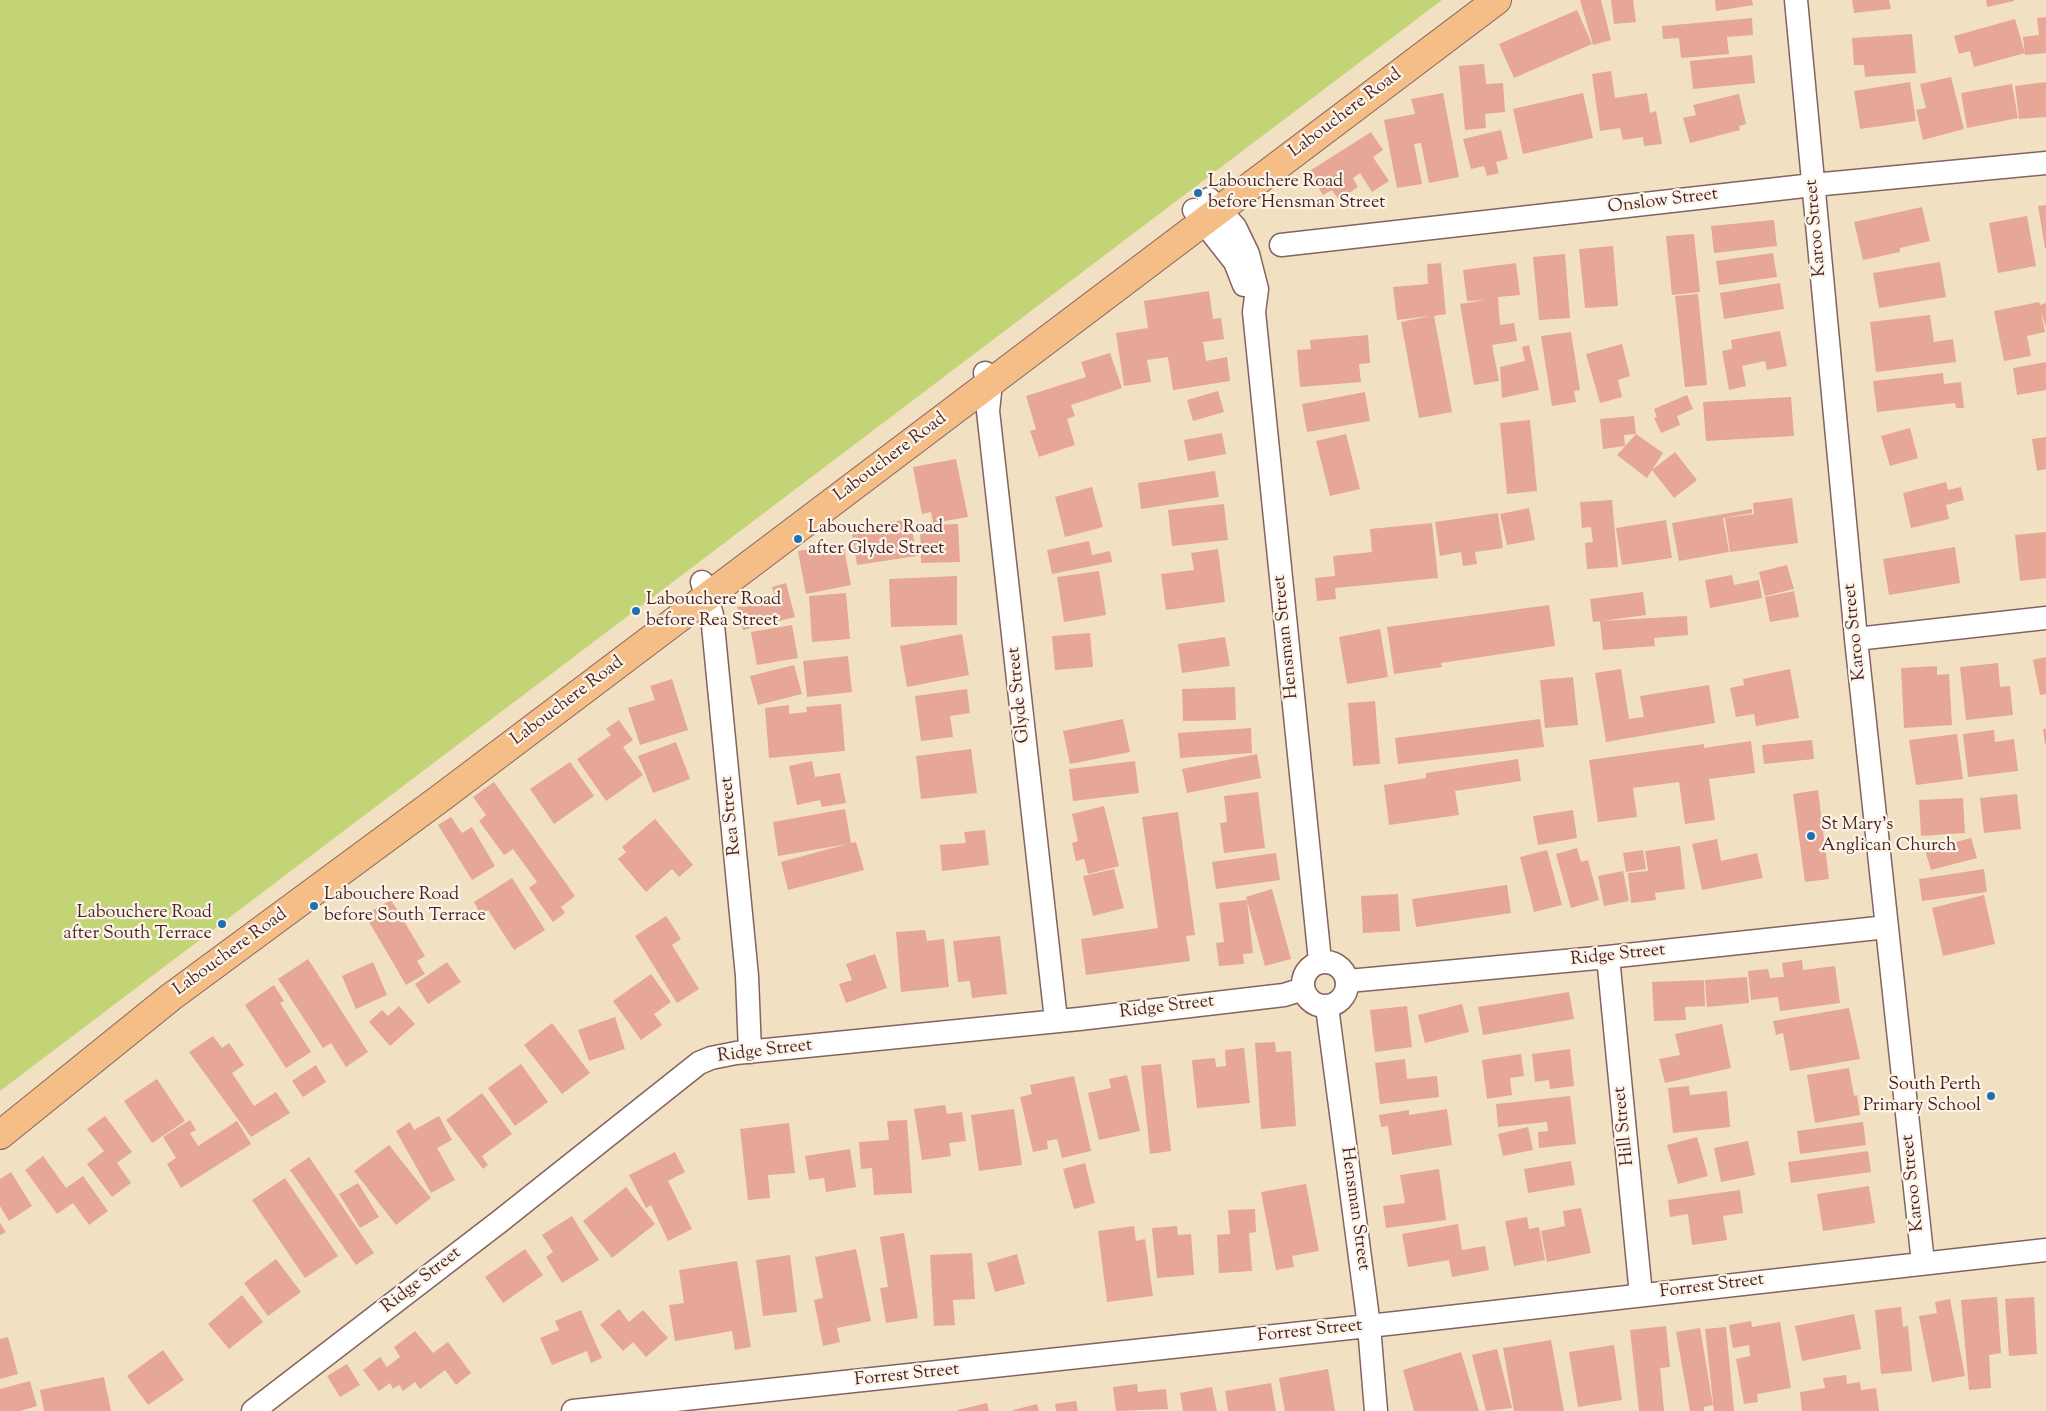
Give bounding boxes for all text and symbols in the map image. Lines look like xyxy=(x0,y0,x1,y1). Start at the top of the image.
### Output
street label: Labouchere Road xyxy=(1285,65,1407,163)
place label: Labouchere Road before Hensman Street xyxy=(1208,172,1385,214)
street label: Karoo Street xyxy=(1802,178,1832,278)
street label: Onslow Street xyxy=(1607,185,1719,219)
marker: Labouchere Road before Hensman Street xyxy=(1192,187,1204,199)
street label: Labouchere Road xyxy=(830,409,952,507)
place label: Labouchere Road after Glyde Street xyxy=(808,518,945,560)
marker: Labouchere Road after Glyde Street xyxy=(792,533,804,545)
street label: Hensman Street xyxy=(1270,574,1304,700)
street label: Karoo Street xyxy=(1840,582,1872,682)
place label: Labouchere Road before Rea Street xyxy=(646,590,781,632)
marker: Labouchere Road before Rea Street xyxy=(630,605,642,617)
street label: Glyde Street xyxy=(1004,646,1036,744)
street label: Labouchere Road xyxy=(507,653,629,751)
street label: Rea Street xyxy=(717,775,747,857)
place label: St Mary's Anglican Church xyxy=(1821,815,1956,858)
marker: St Mary's Anglican Church xyxy=(1805,830,1817,842)
place label: Labouchere Road before South Terrace xyxy=(324,885,486,928)
marker: Labouchere Road before South Terrace xyxy=(308,900,320,912)
place label: Labouchere Road after South Terrace xyxy=(63,903,212,946)
street label: Labouchere Road xyxy=(170,905,292,1001)
marker: Labouchere Road after South Terrace xyxy=(216,918,228,930)
street label: Ridge Street xyxy=(1569,940,1667,972)
street label: Ridge Street xyxy=(1118,991,1216,1025)
street label: Ridge Street xyxy=(716,1035,814,1069)
place label: South Perth Primary School xyxy=(1863,1075,1981,1118)
street label: Hill Street xyxy=(1610,1085,1640,1167)
marker: South Perth Primary School xyxy=(1985,1090,1997,1102)
street label: Karoo Street xyxy=(1898,1133,1930,1233)
street label: Hensman Street xyxy=(1335,1146,1373,1272)
street label: Ridge Street xyxy=(378,1243,466,1319)
street label: Forrest Street xyxy=(1659,1270,1765,1304)
street label: Forrest Street xyxy=(1257,1316,1363,1348)
street label: Forrest Street xyxy=(854,1360,960,1392)

